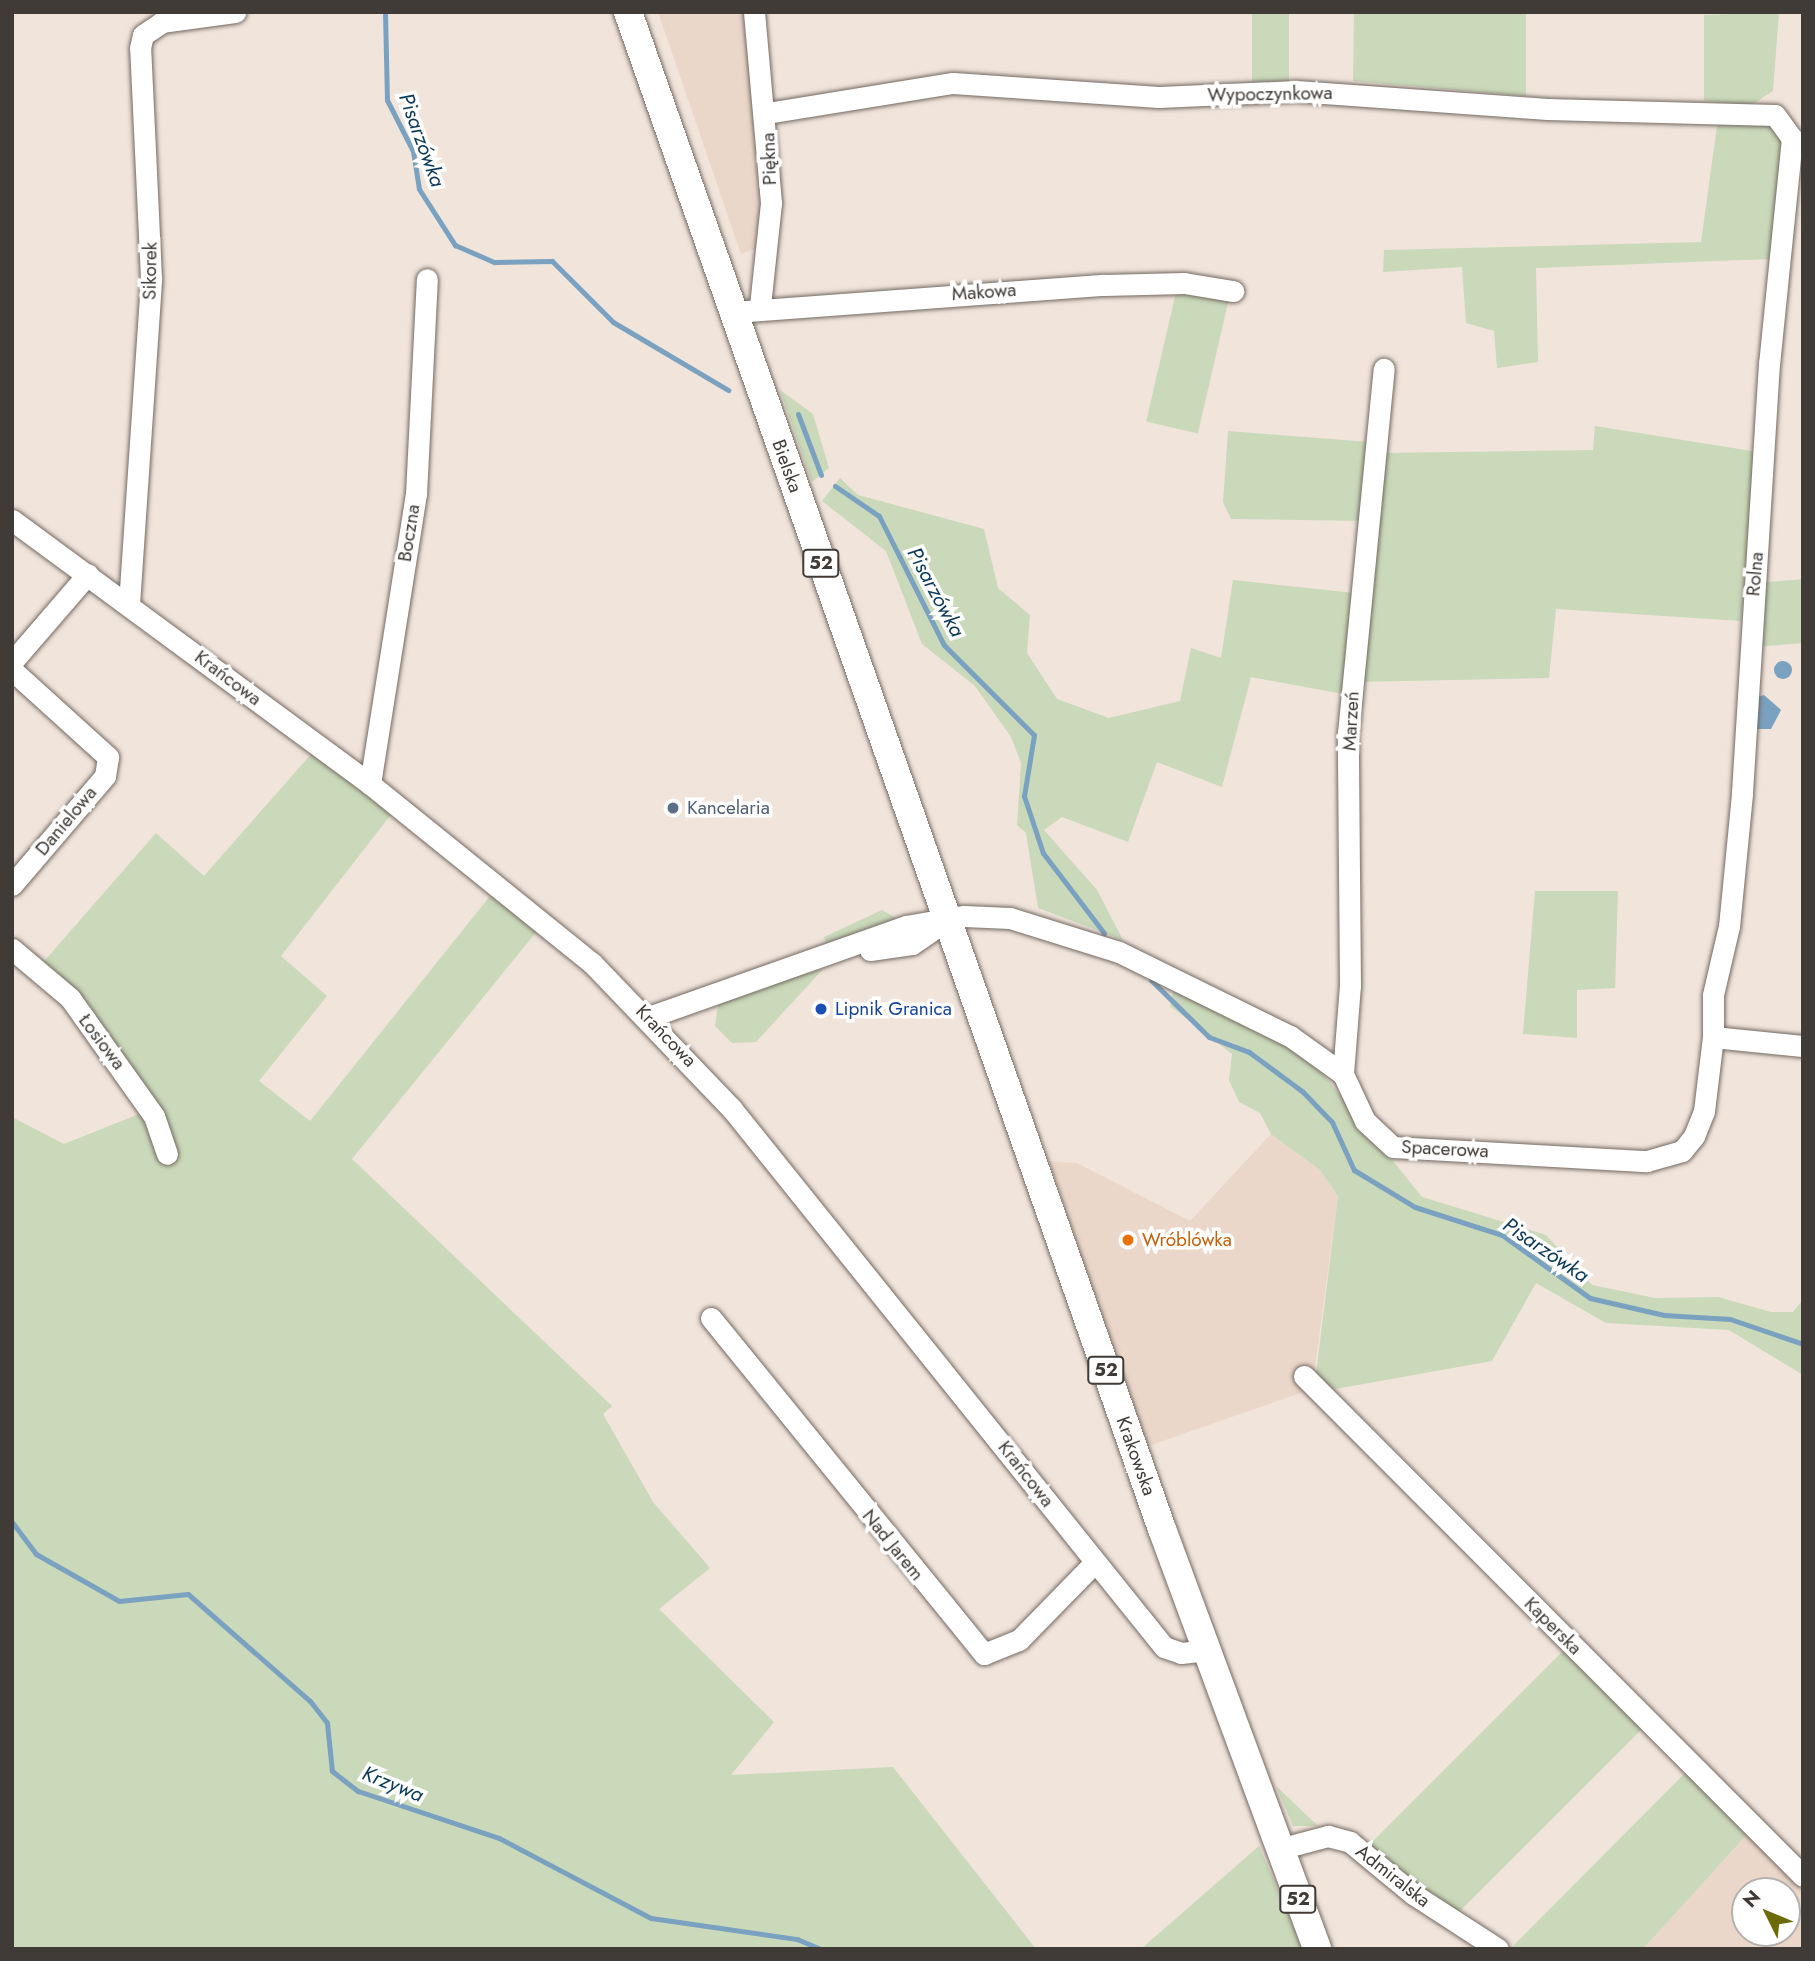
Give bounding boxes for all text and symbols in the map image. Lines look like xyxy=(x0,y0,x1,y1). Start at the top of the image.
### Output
street label: Wypoczynkowa xyxy=(1207,82,1333,106)
water label: Pisarzówka xyxy=(393,90,451,190)
street label: Piękna xyxy=(757,132,781,186)
street label: Sikorek xyxy=(138,242,162,300)
street label: Makowa xyxy=(951,278,1017,306)
street label: Bielska xyxy=(767,436,807,496)
street label: Boczna xyxy=(393,503,425,563)
water label: Pisarzówka xyxy=(902,543,970,641)
road number: 52 xyxy=(802,548,840,578)
street label: Rolna xyxy=(1742,551,1768,597)
street label: Krańcowa xyxy=(190,646,266,710)
street label: Marzeń xyxy=(1338,691,1364,751)
street label: Danielowa xyxy=(31,782,101,860)
place label: Kancelaria xyxy=(687,797,770,819)
marker: Kancelaria xyxy=(665,800,681,816)
place label: Lipnik Granica xyxy=(835,998,952,1020)
street label: Krańcowa xyxy=(631,1000,701,1072)
marker: Lipnik Granica xyxy=(813,1001,829,1017)
street label: Łosiowa xyxy=(74,1010,130,1074)
street label: Spacerowa xyxy=(1401,1135,1489,1163)
water label: Pisarzówka xyxy=(1498,1212,1594,1288)
place label: Wróblówka xyxy=(1142,1229,1232,1251)
marker: Wróblówka xyxy=(1120,1232,1136,1248)
road number: 52 xyxy=(1087,1356,1125,1385)
street label: Krakowska xyxy=(1111,1413,1161,1499)
street label: Krańcowa xyxy=(993,1436,1059,1512)
street label: Nad Jarem xyxy=(857,1505,929,1585)
street label: Kaperska xyxy=(1519,1592,1587,1660)
water label: Krzywa xyxy=(359,1760,427,1808)
street label: Admiralska xyxy=(1351,1840,1435,1912)
north arrow xyxy=(1731,1877,1801,1947)
road number: 52 xyxy=(1279,1884,1317,1913)
text: N xyxy=(1737,1884,1767,1913)

